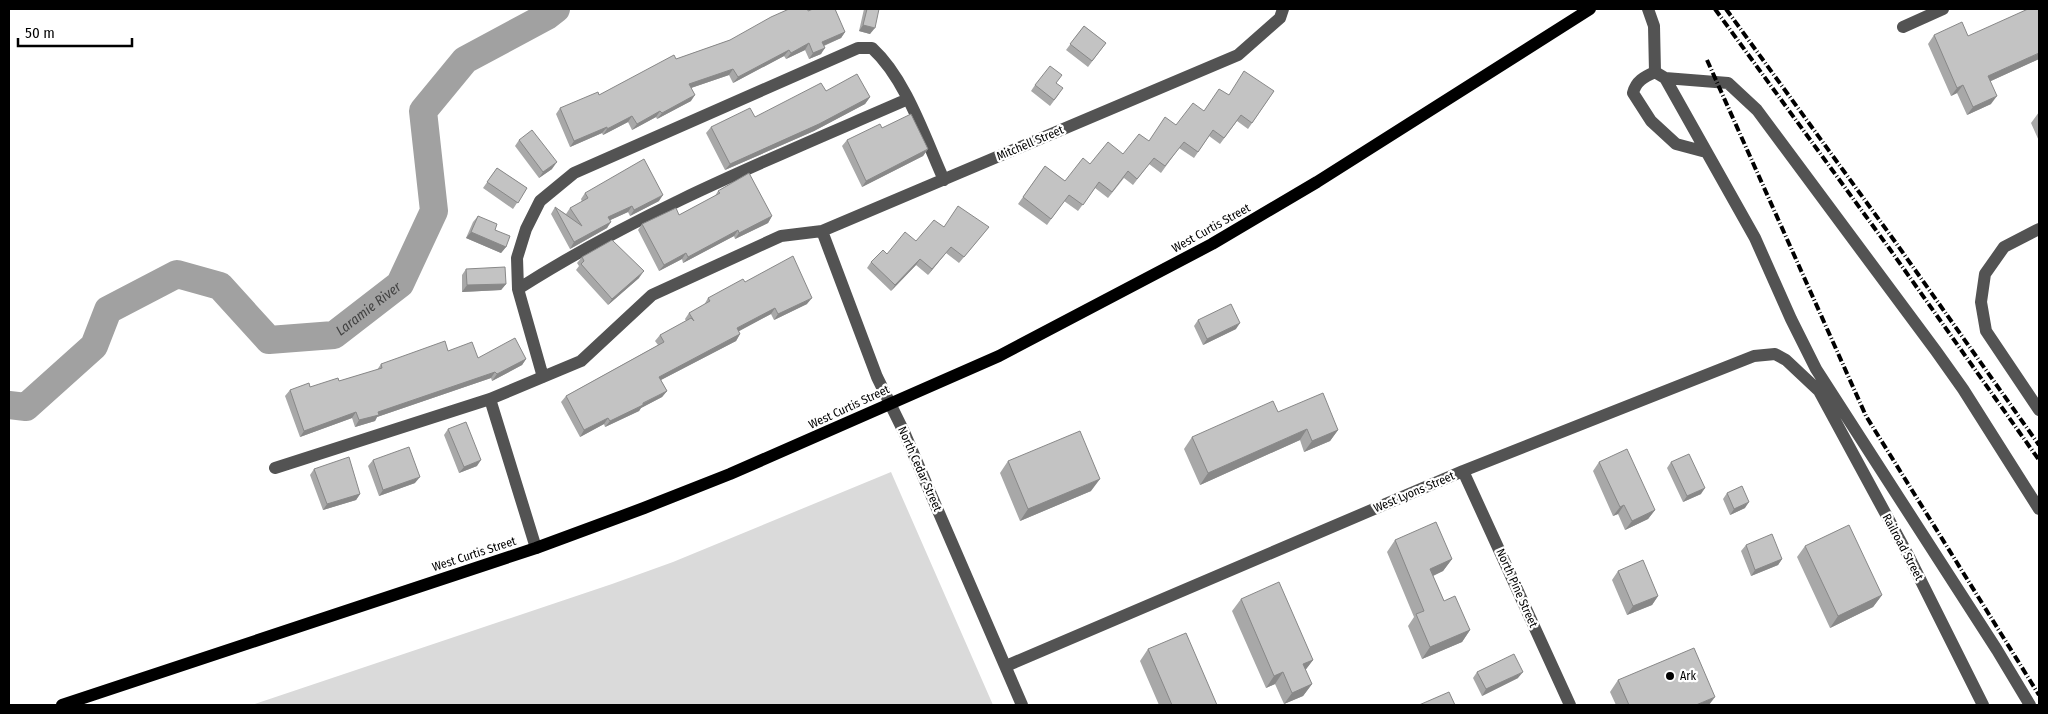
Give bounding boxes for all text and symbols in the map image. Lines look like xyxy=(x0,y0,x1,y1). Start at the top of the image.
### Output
scale bar xyxy=(18,15,131,47)
text: 50 m xyxy=(25,24,55,42)
street label: Mitchell Street xyxy=(994,123,1066,163)
street label: West Curtis Street xyxy=(1169,201,1253,255)
water label: Laramie River xyxy=(333,278,405,339)
street label: West Curtis Street xyxy=(806,382,892,432)
street label: North Cedar Street xyxy=(895,424,945,514)
street label: West Lyons Street xyxy=(1371,469,1457,515)
street label: Railroad Street xyxy=(1880,511,1926,583)
street label: West Curtis Street xyxy=(430,534,518,574)
street label: North Pine Street xyxy=(1493,546,1541,630)
place label: Ark xyxy=(1680,669,1697,683)
marker: Ark xyxy=(1664,670,1676,682)

